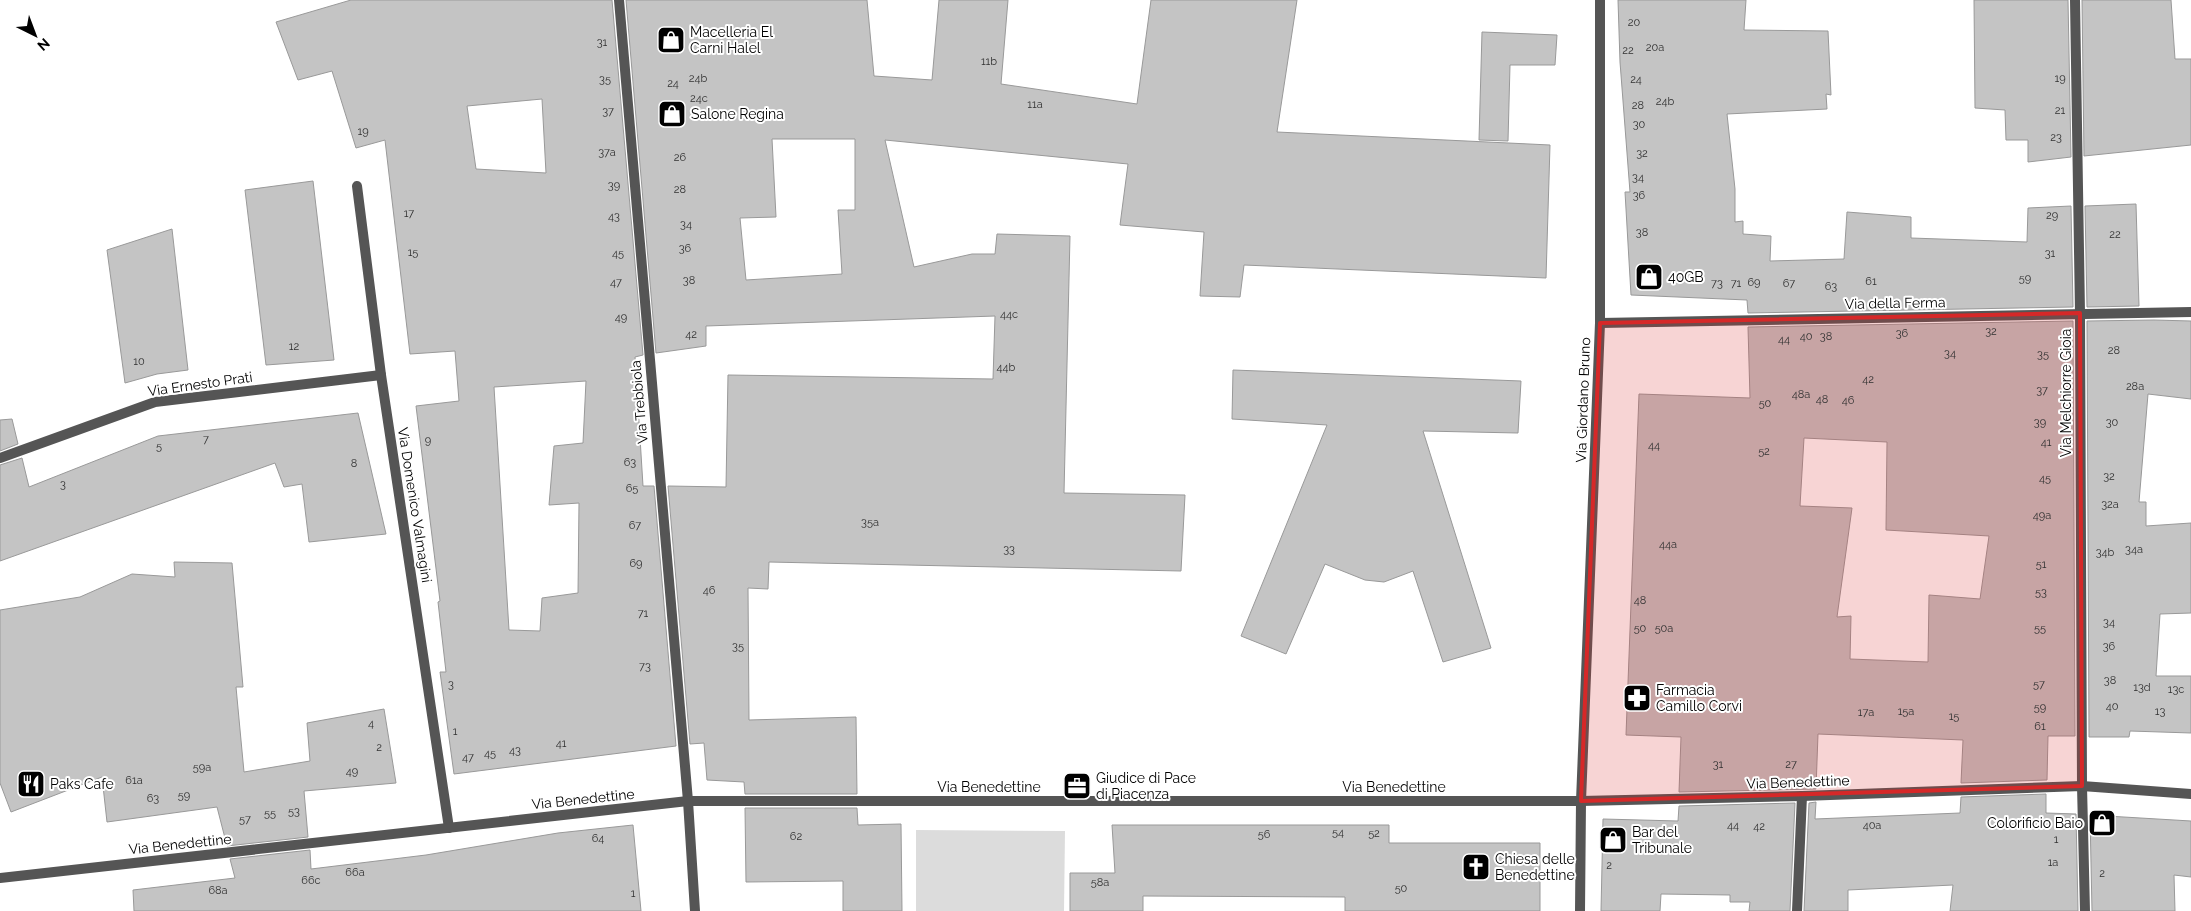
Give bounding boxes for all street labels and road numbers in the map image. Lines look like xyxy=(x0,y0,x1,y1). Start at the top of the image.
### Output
street label: Via della Ferma xyxy=(1844,294,1946,312)
street label: Via Melchiorre Gioia xyxy=(2058,329,2074,457)
street label: Via Giordano Bruno xyxy=(1573,337,1593,463)
street label: Via Trebbiola xyxy=(627,360,651,444)
street label: Via Ernesto Prati xyxy=(147,369,253,399)
street label: Via Domenico Valmagini xyxy=(395,426,435,584)
street label: Via Benedettine xyxy=(1746,772,1850,792)
street label: Via Benedettine xyxy=(937,779,1041,795)
street label: Via Benedettine xyxy=(1342,779,1446,795)
street label: Via Benedettine xyxy=(531,786,635,812)
street label: Via Benedettine xyxy=(128,831,232,857)

